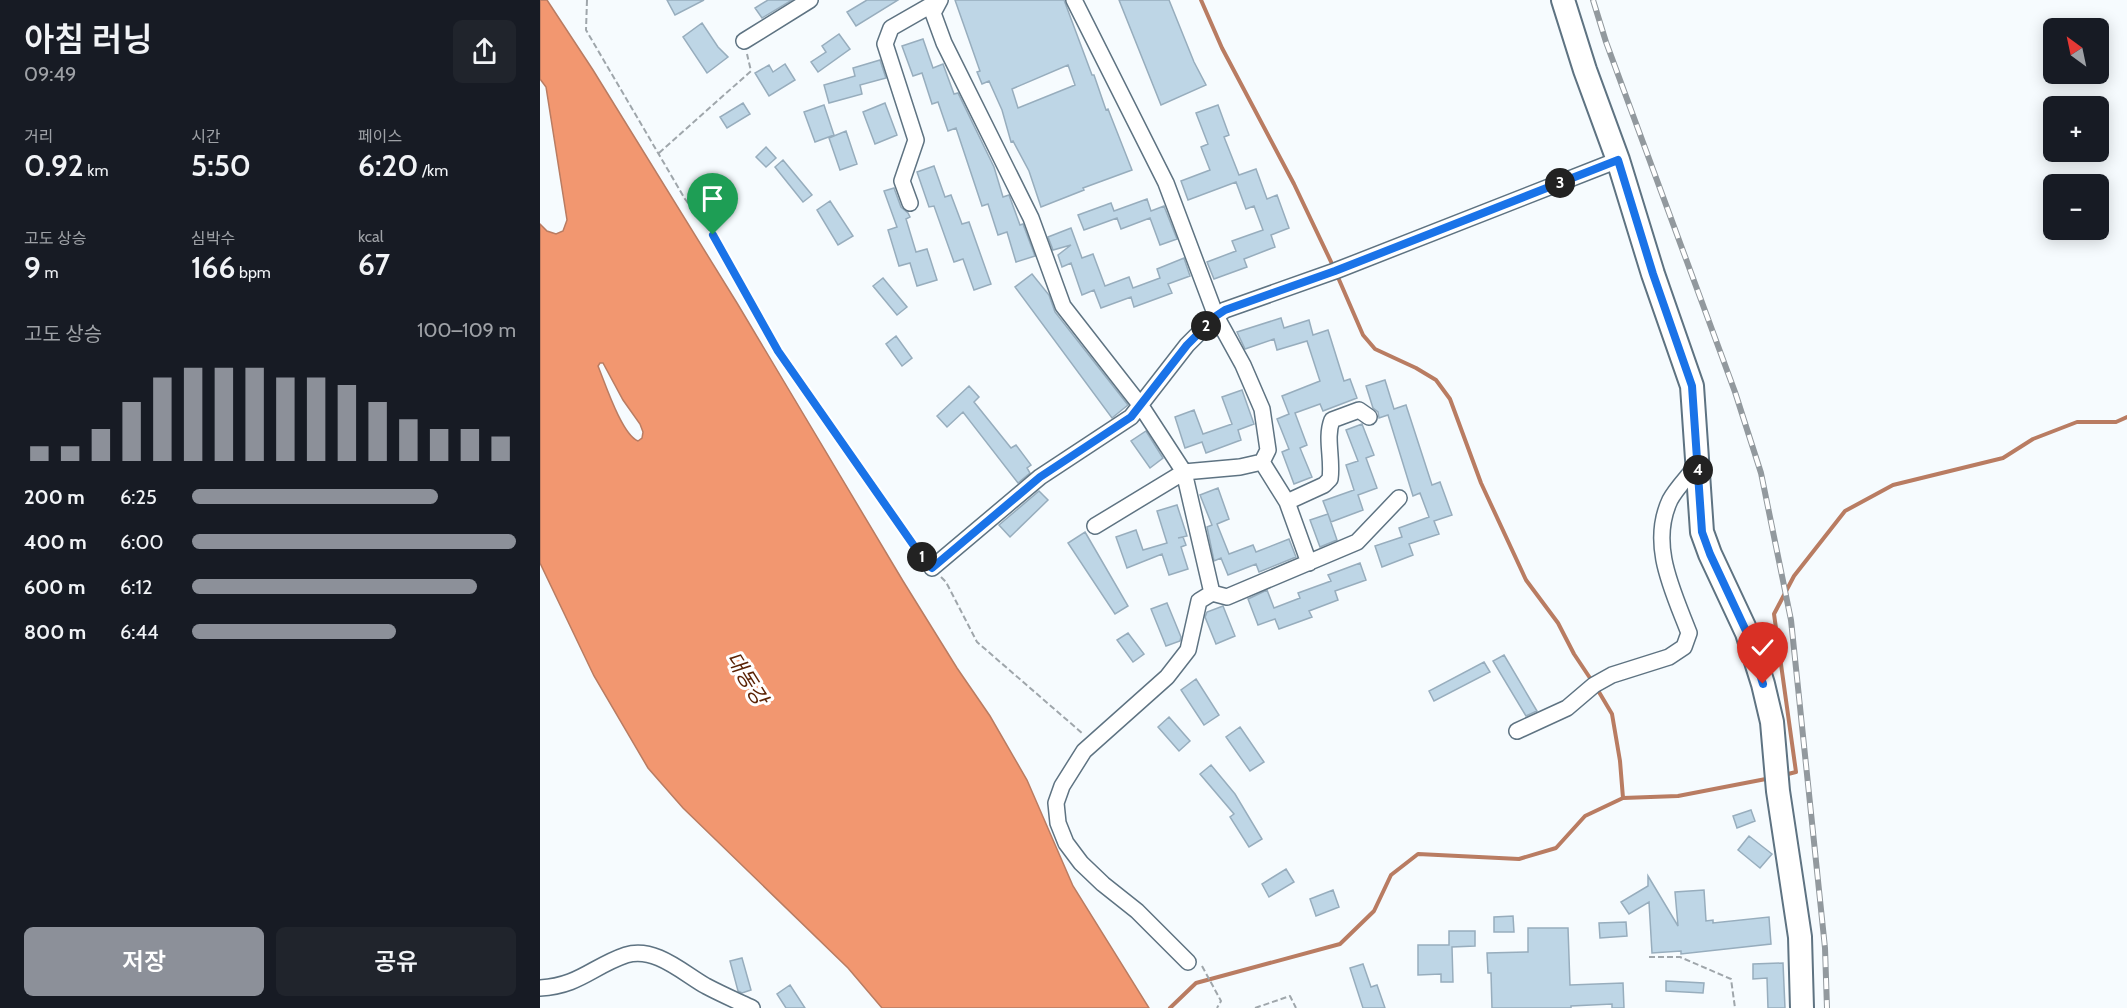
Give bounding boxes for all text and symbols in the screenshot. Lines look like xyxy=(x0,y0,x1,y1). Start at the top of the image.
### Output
north arrow xyxy=(2043,18,2109,84)
map controls xyxy=(2043,18,2109,240)
text: 아침 러닝 xyxy=(24,19,153,59)
button: share xyxy=(453,20,516,83)
text: 09:49 xyxy=(24,62,76,86)
button: + xyxy=(2043,96,2109,162)
text: 거리 xyxy=(24,127,53,146)
text: 시간 xyxy=(191,127,220,146)
text: 페이스 xyxy=(358,127,402,146)
text: 0.92 xyxy=(24,147,84,184)
text: 5:50 xyxy=(191,147,251,184)
text: 6:20 xyxy=(358,147,418,184)
text: km xyxy=(84,161,108,180)
text: /km xyxy=(418,161,448,180)
pin: 3 xyxy=(1545,168,1575,198)
pin xyxy=(687,173,738,235)
text: 3 xyxy=(1556,173,1564,192)
button: − xyxy=(2043,174,2109,240)
icon: arrive xyxy=(696,182,729,215)
text: kcal xyxy=(358,227,384,246)
text: 고도 상승 xyxy=(24,229,86,248)
text: 심박수 xyxy=(191,229,235,248)
text: 67 xyxy=(358,246,390,283)
text: 9 xyxy=(24,249,41,286)
text: 166 xyxy=(191,249,235,286)
text: m xyxy=(41,263,59,282)
text: bpm xyxy=(235,263,271,282)
pin: 2 xyxy=(1191,311,1221,341)
text: 2 xyxy=(1202,316,1210,335)
text: 100–109 m xyxy=(417,318,516,342)
text: 고도 상승 xyxy=(24,322,102,346)
pin: 4 xyxy=(1683,455,1713,485)
text: 4 xyxy=(1693,460,1703,479)
text: 200 m xyxy=(24,485,85,509)
text: 6:25 xyxy=(120,485,157,509)
text: 400 m xyxy=(24,530,87,554)
text: 6:00 xyxy=(120,530,163,554)
pin: 1 xyxy=(907,542,937,572)
text: 1 xyxy=(919,547,925,566)
text: 600 m xyxy=(24,575,85,599)
text: 6:12 xyxy=(120,575,153,599)
text: 800 m xyxy=(24,620,86,644)
text: 6:44 xyxy=(120,620,159,644)
pin xyxy=(1737,622,1788,684)
icon: check xyxy=(1746,631,1779,664)
water label: 대동강 xyxy=(721,647,774,711)
button: 저장 xyxy=(24,927,264,996)
button: 공유 xyxy=(276,927,516,996)

